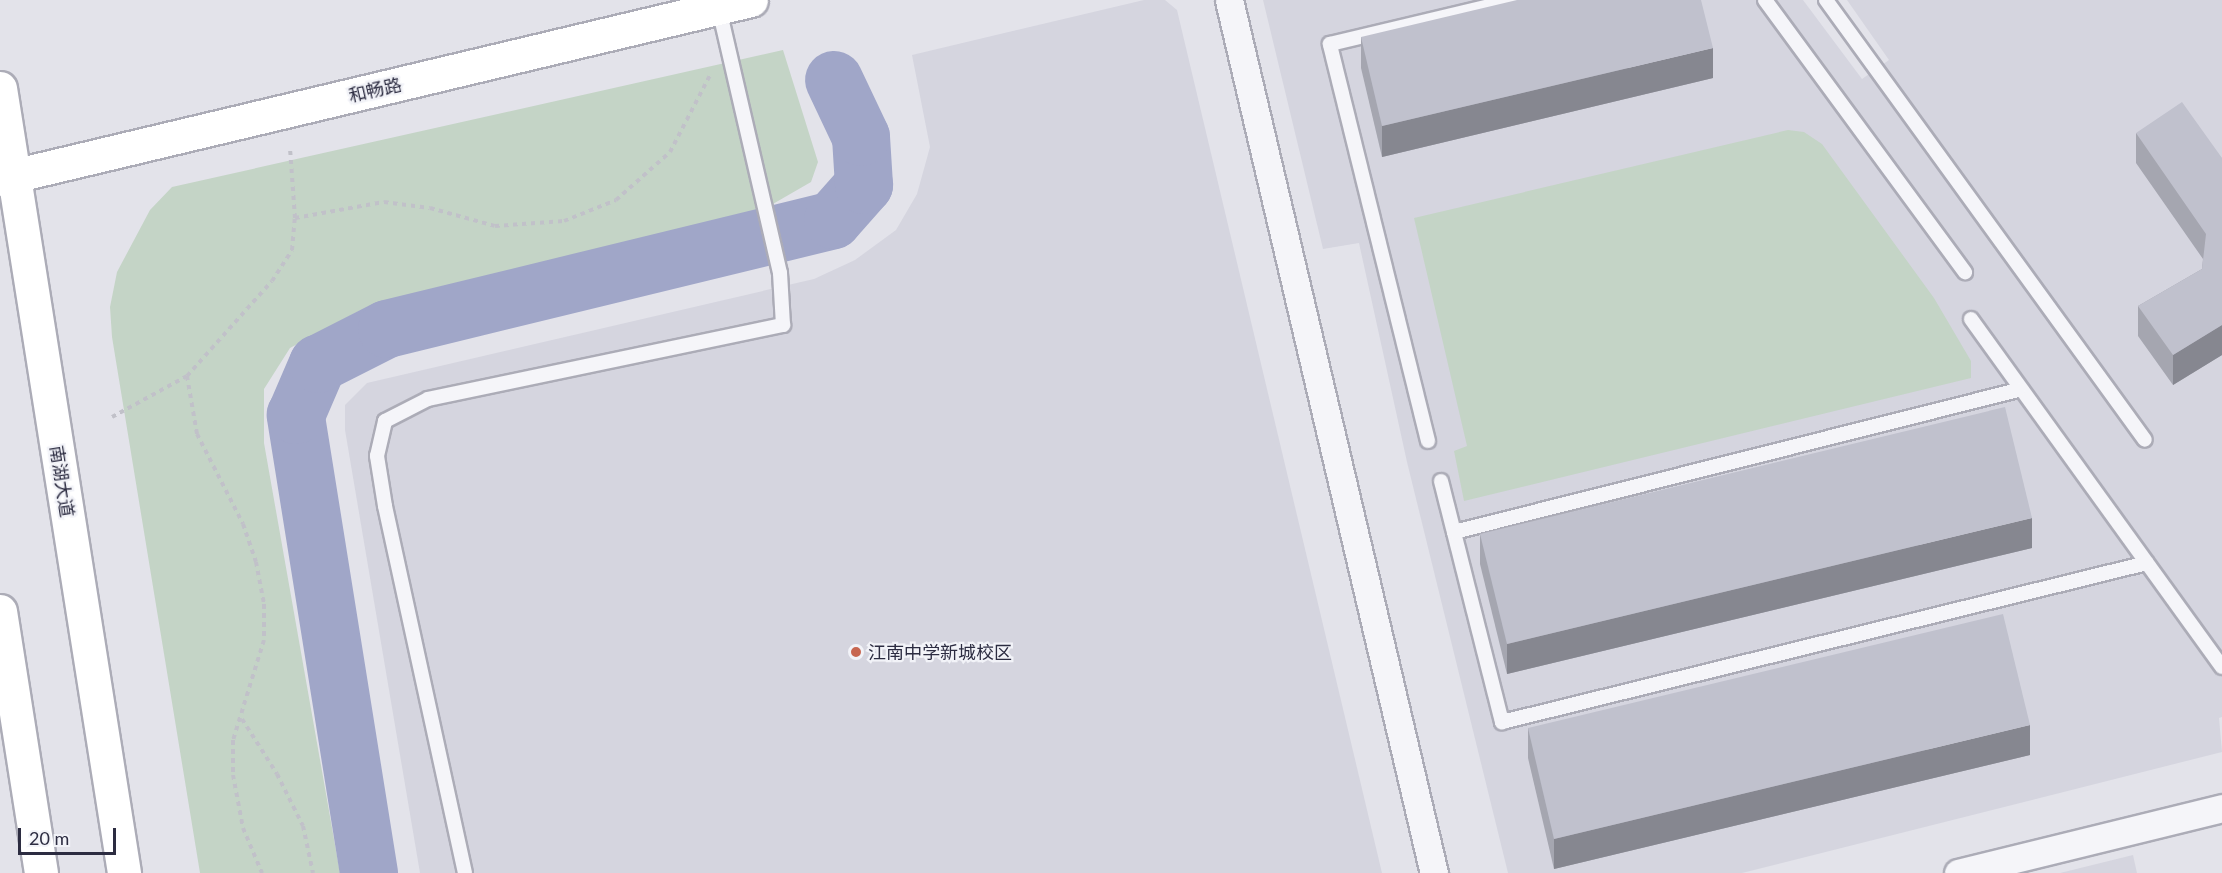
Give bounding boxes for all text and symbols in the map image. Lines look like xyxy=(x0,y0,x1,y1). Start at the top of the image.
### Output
street label: 和畅路 xyxy=(346,73,404,107)
street label: 南湖大道 xyxy=(46,444,78,518)
place label: 江南中学新城校区 xyxy=(868,641,1012,663)
marker: 江南中学新城校区 xyxy=(849,645,863,659)
scale bar xyxy=(21,816,118,854)
text: 20 m xyxy=(29,827,69,849)

